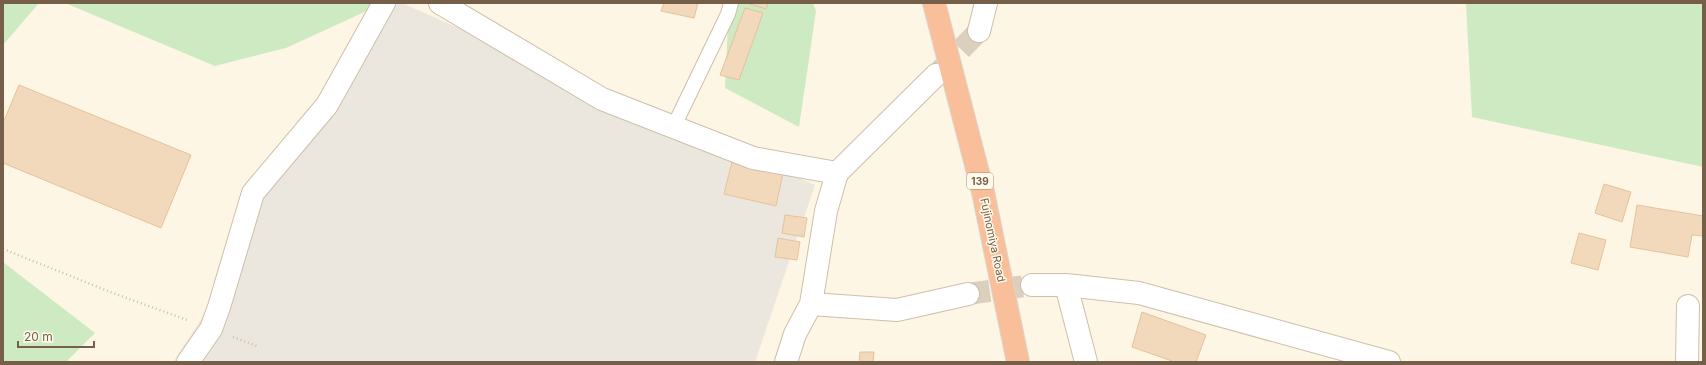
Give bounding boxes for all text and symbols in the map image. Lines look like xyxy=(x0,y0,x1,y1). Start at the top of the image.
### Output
road number: 139 xyxy=(967,173,993,189)
street label: Fujinomiya Road xyxy=(977,197,1009,283)
scale bar xyxy=(18,323,94,349)
text: 20 m xyxy=(24,329,53,344)

